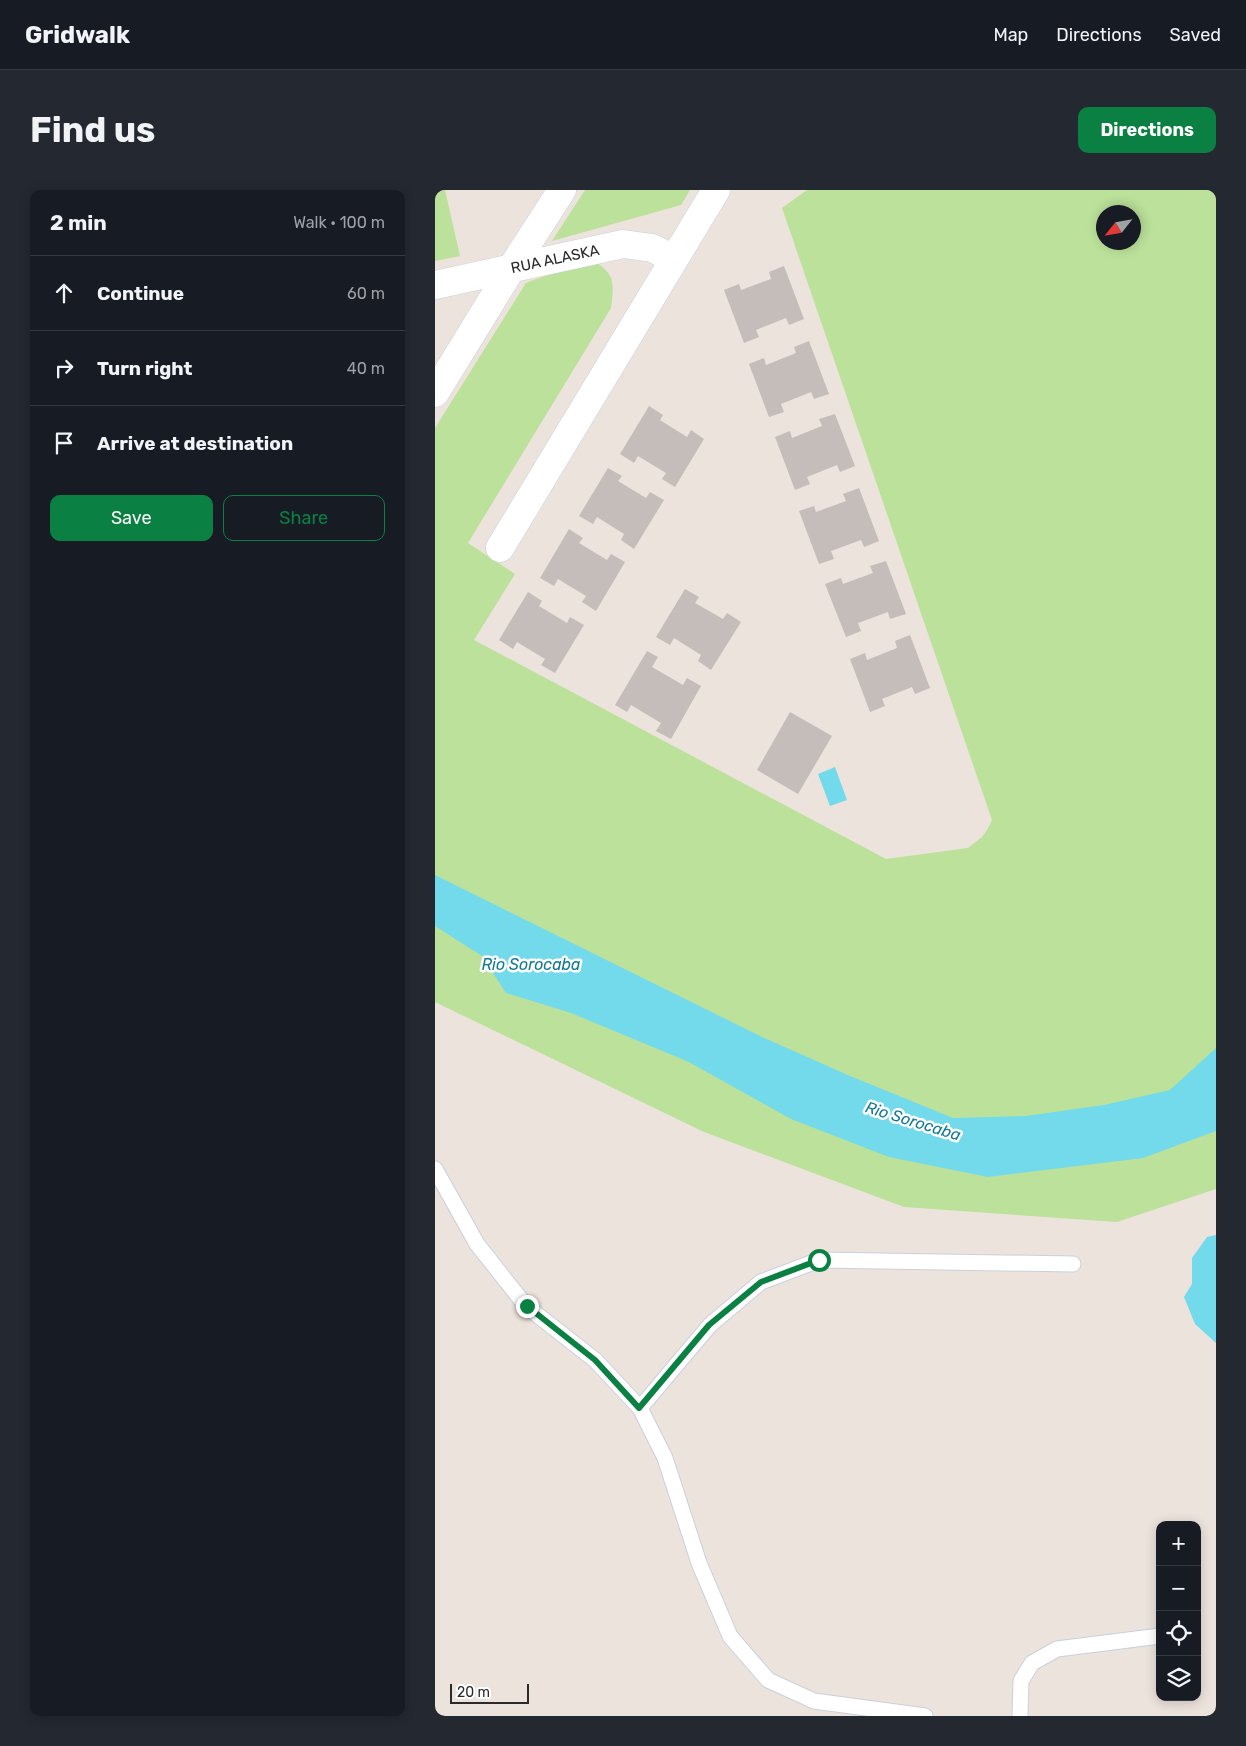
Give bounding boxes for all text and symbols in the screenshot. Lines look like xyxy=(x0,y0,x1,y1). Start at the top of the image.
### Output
text: Gridwalk xyxy=(25,21,130,49)
text: Map xyxy=(993,24,1028,46)
text: Directions xyxy=(1056,24,1142,46)
text: Saved xyxy=(1170,24,1221,46)
button: Directions xyxy=(1078,107,1216,153)
text: Find us xyxy=(30,109,155,151)
north arrow xyxy=(1096,205,1141,250)
text: 2 min xyxy=(50,210,107,235)
text: Walk · 100 m xyxy=(293,213,385,232)
street label: RUA ALASKA xyxy=(509,241,601,277)
icon: ahead xyxy=(50,279,78,307)
text: Continue xyxy=(97,282,184,305)
text: 60 m xyxy=(347,284,385,303)
icon: right xyxy=(50,354,78,382)
text: Turn right xyxy=(97,357,192,380)
text: 40 m xyxy=(347,359,385,378)
icon: arrive xyxy=(50,429,78,457)
text: Arrive at destination xyxy=(97,432,293,455)
button: Save xyxy=(50,495,213,541)
button: Share xyxy=(223,495,385,541)
water label: Rio Sorocaba xyxy=(482,955,580,974)
water label: Rio Sorocaba xyxy=(863,1097,963,1145)
route start xyxy=(808,1249,831,1272)
route end xyxy=(516,1295,539,1318)
map controls xyxy=(1156,1521,1201,1701)
button: + xyxy=(1156,1521,1201,1566)
button: − xyxy=(1156,1566,1201,1611)
button: locate xyxy=(1156,1611,1201,1656)
button: layers xyxy=(1156,1656,1201,1701)
scale bar xyxy=(450,1681,529,1704)
text: 20 m xyxy=(457,1684,490,1701)

